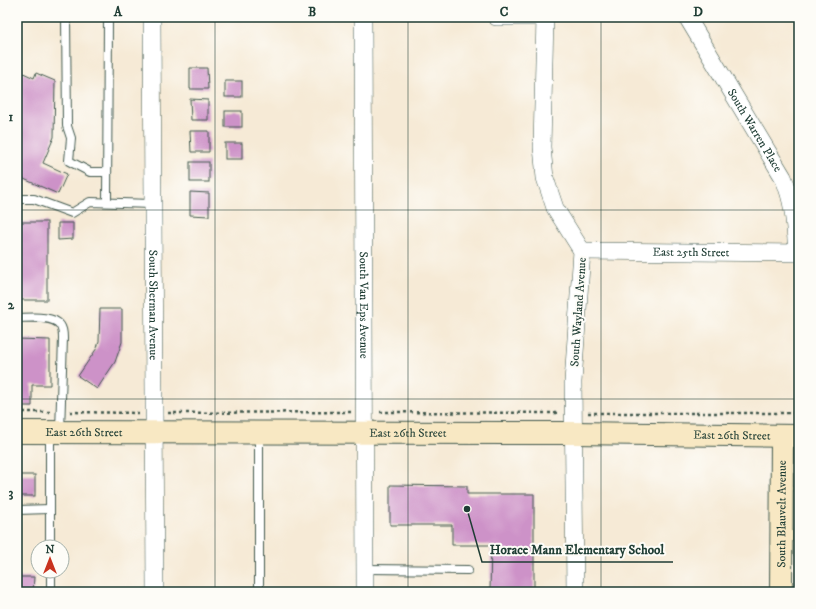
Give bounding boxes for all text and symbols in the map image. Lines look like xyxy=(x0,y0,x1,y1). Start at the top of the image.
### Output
text: A xyxy=(113,4,123,20)
text: B xyxy=(308,4,316,20)
text: C xyxy=(500,4,509,20)
text: D xyxy=(693,4,703,20)
street label: South Warren Place xyxy=(724,86,785,175)
text: 1 xyxy=(9,109,14,125)
street label: East 25th Street xyxy=(652,245,730,260)
street label: South Sherman Avenue xyxy=(145,250,161,360)
street label: South Van Eps Avenue xyxy=(356,251,371,359)
street label: South Wayland Avenue xyxy=(567,257,590,367)
text: 2 xyxy=(8,297,15,313)
street label: East 26th Street xyxy=(45,425,123,440)
street label: East 26th Street xyxy=(369,426,447,441)
street label: East 26th Street xyxy=(693,428,771,444)
street label: South Blauvelt Avenue xyxy=(774,460,790,568)
text: 3 xyxy=(9,485,14,501)
callout: Horace Mann Elementary School xyxy=(482,537,673,562)
north arrow xyxy=(30,539,70,579)
text: Horace Mann Elementary School xyxy=(490,542,665,559)
text: N xyxy=(45,543,55,557)

